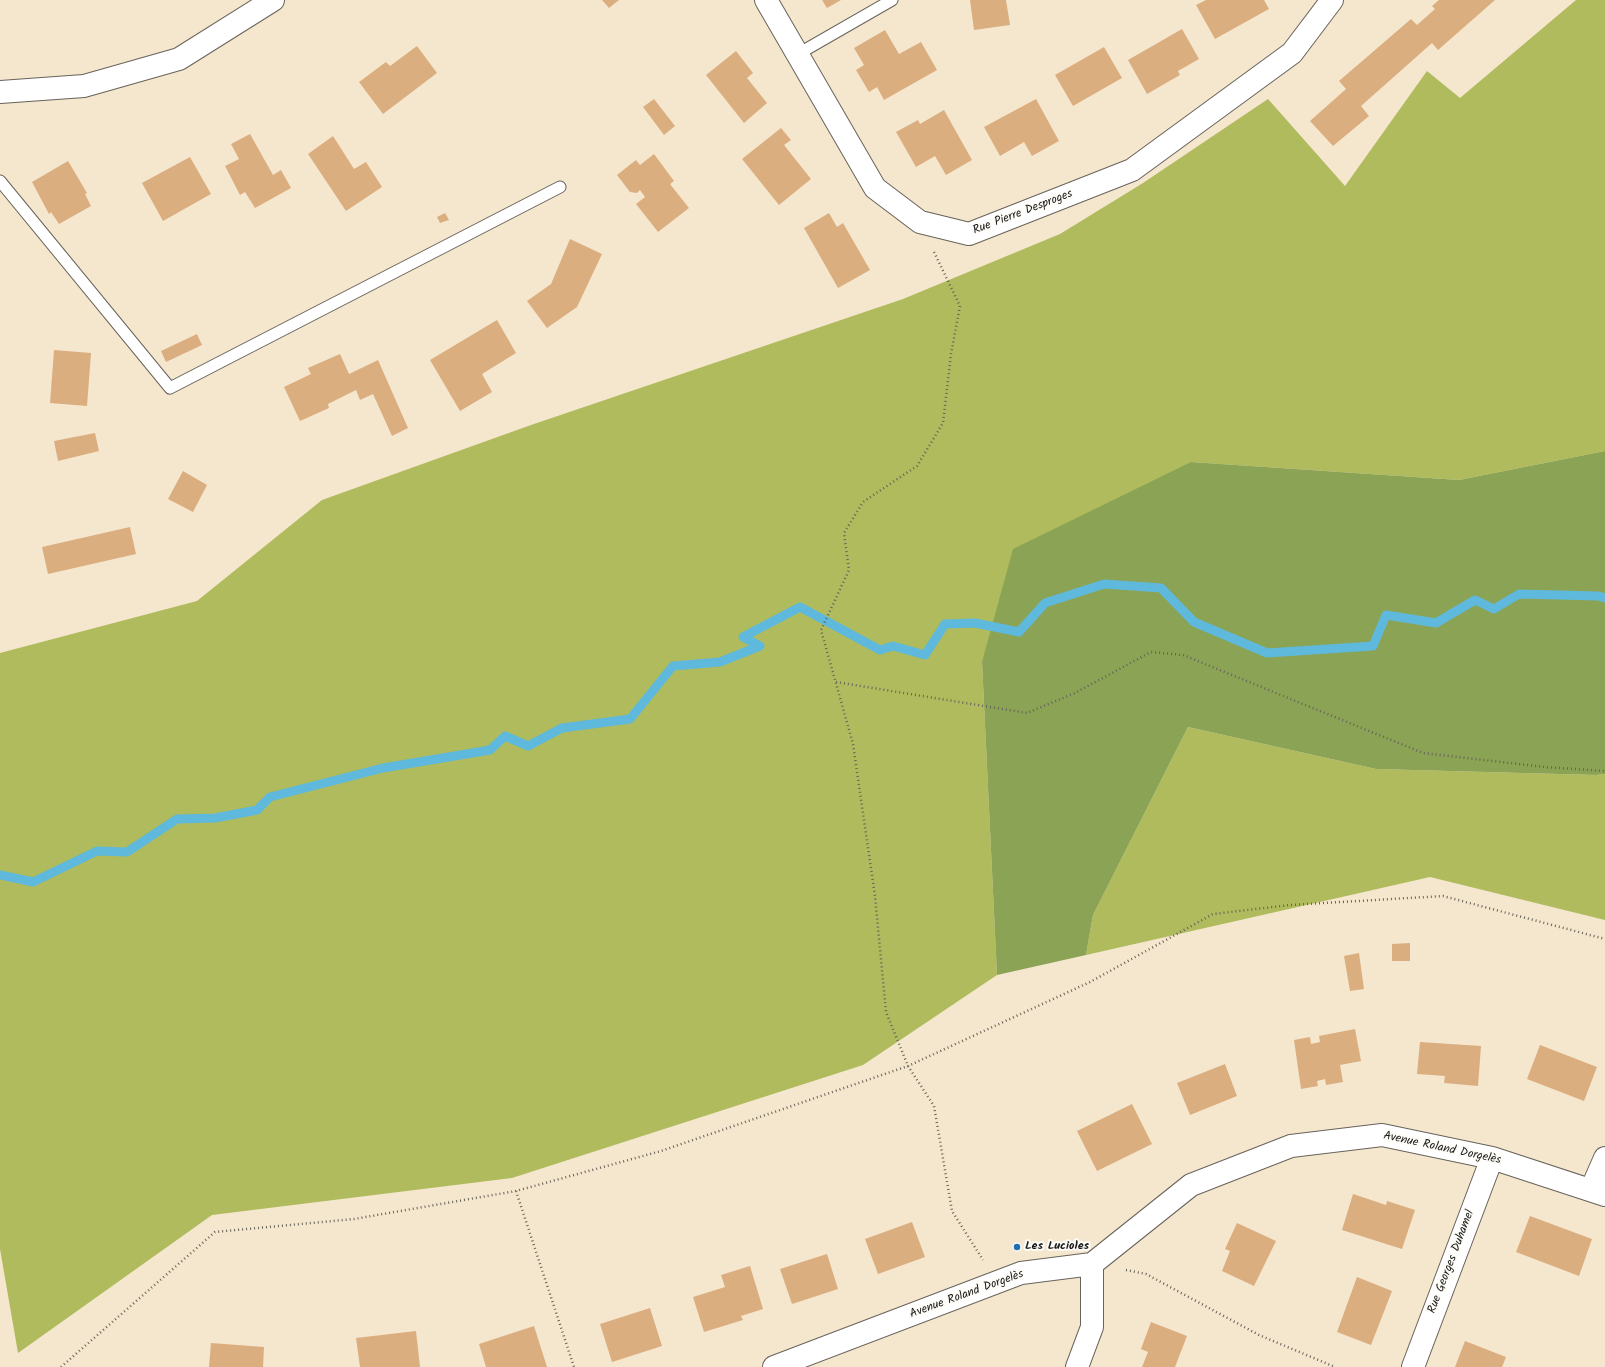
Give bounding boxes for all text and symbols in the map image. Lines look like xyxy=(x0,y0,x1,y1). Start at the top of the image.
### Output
street label: Rue Pierre Desproges xyxy=(971,187,1075,239)
street label: Avenue Roland Dorgelès xyxy=(1382,1129,1502,1169)
street label: Rue Georges Duhamel xyxy=(1426,1208,1478,1316)
place label: Les Lucioles xyxy=(1025,1240,1089,1254)
marker: Les Lucioles xyxy=(1012,1242,1022,1252)
street label: Avenue Roland Dorgelès xyxy=(908,1268,1026,1322)

